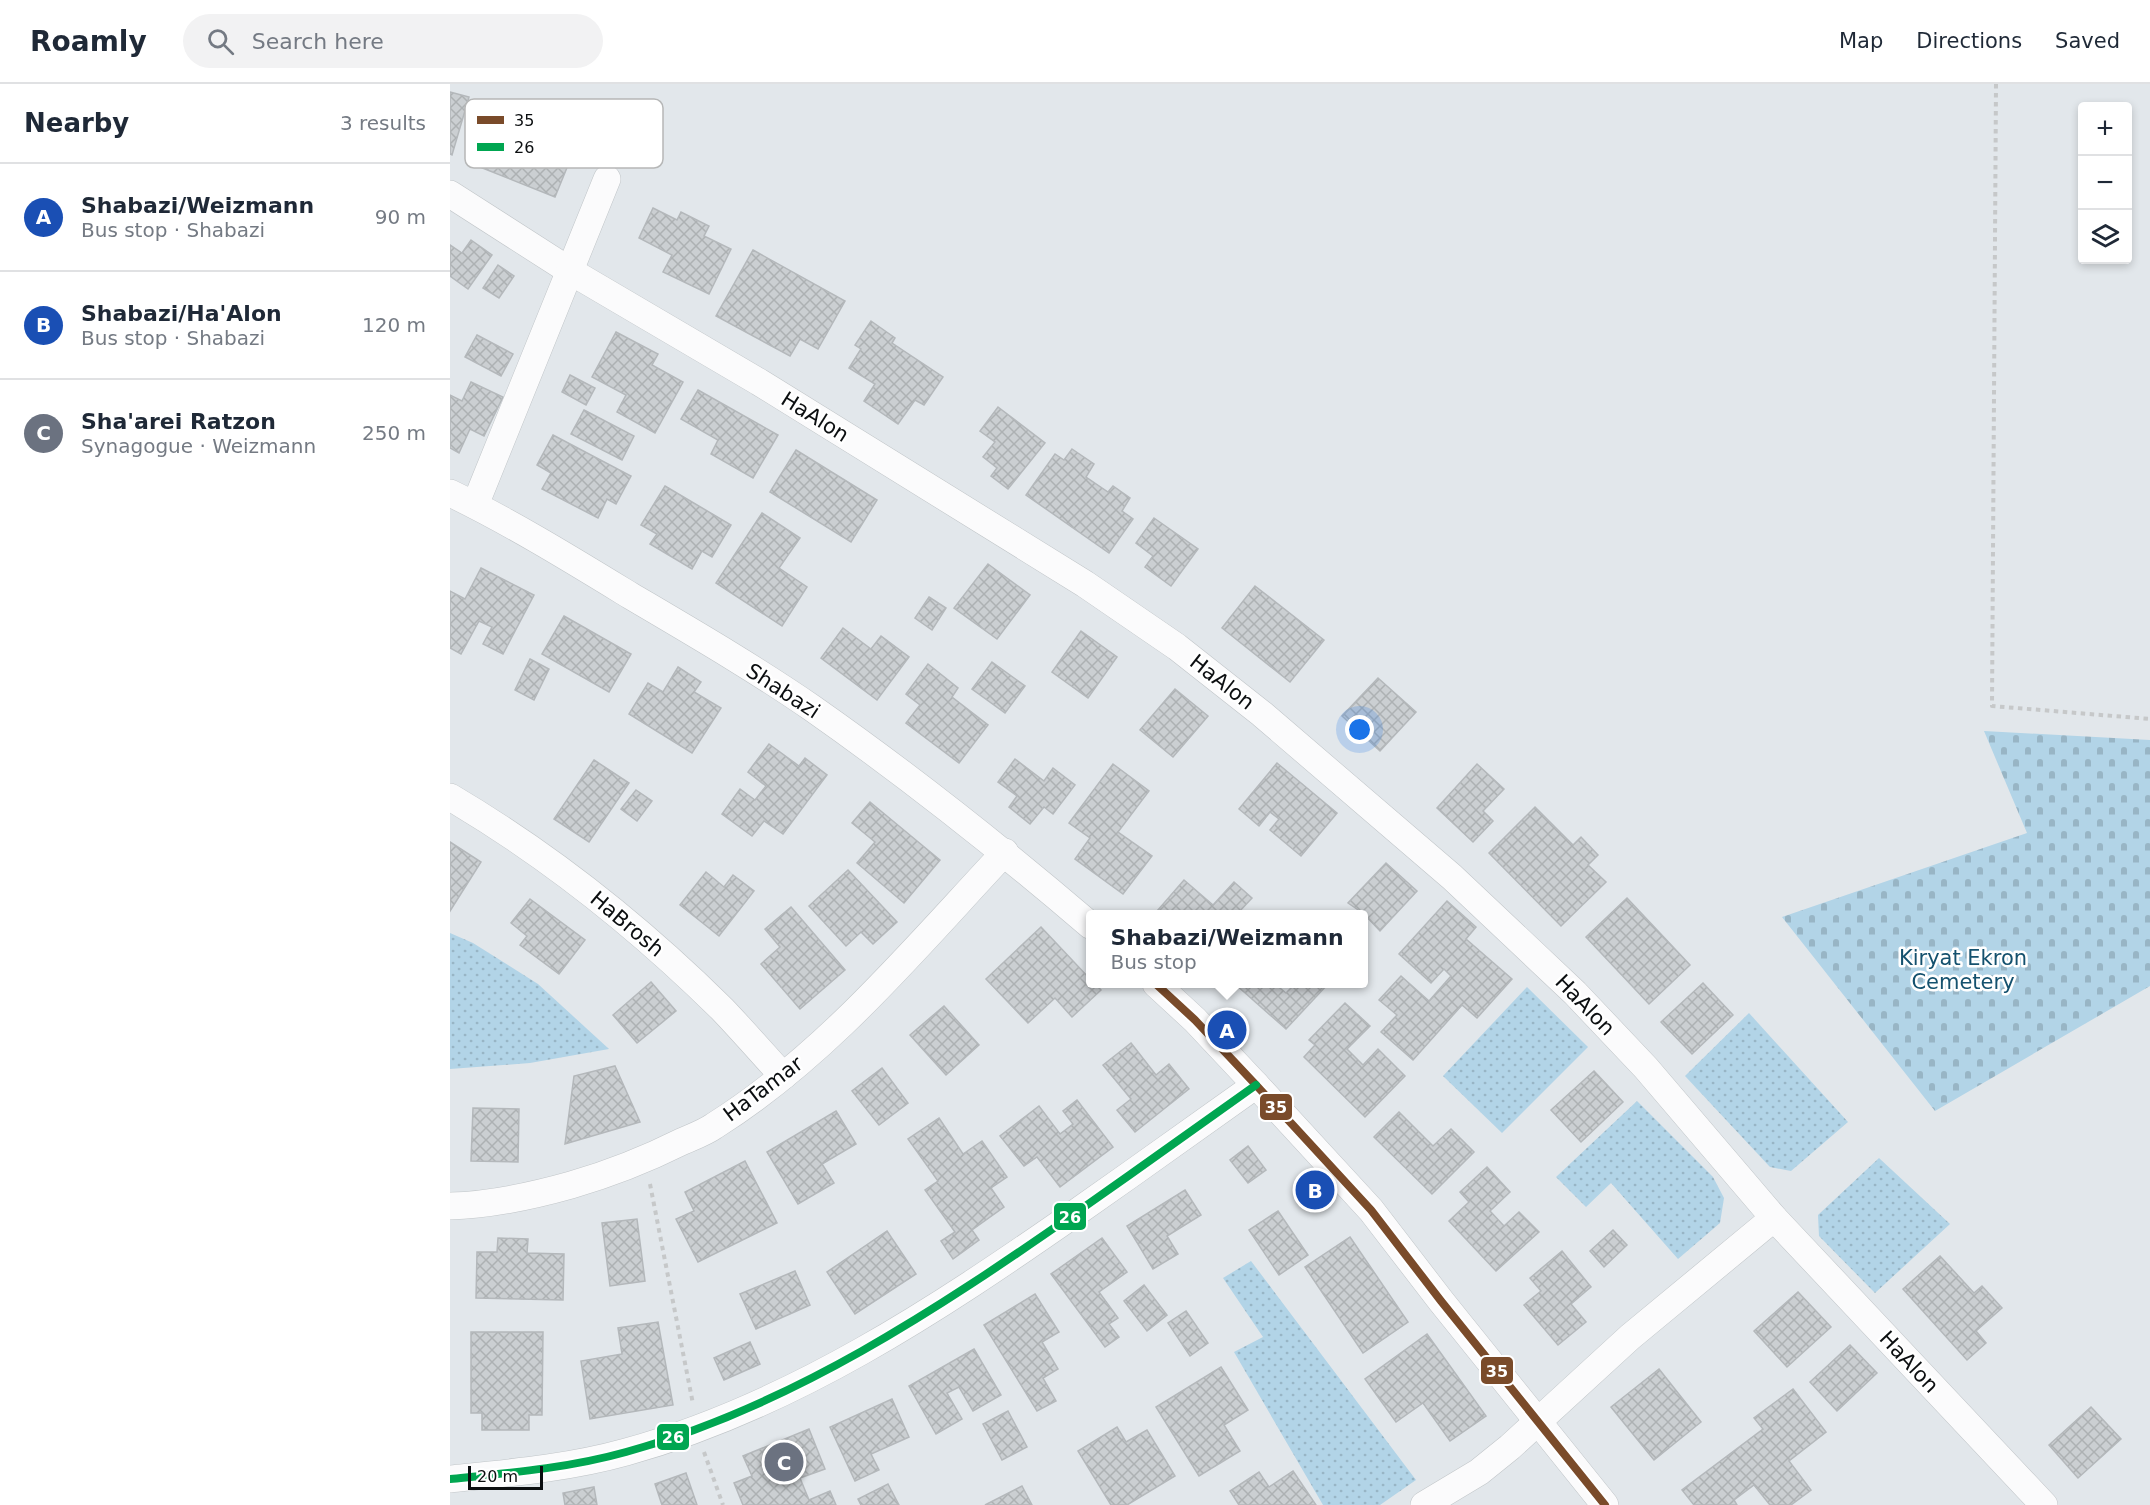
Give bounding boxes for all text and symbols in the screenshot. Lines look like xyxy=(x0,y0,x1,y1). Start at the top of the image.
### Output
search box xyxy=(183,14,603,68)
text: Roamly xyxy=(30,25,147,58)
icon: search xyxy=(204,25,237,58)
text: Search here xyxy=(252,29,384,54)
text: Map xyxy=(1839,29,1883,53)
text: Directions xyxy=(1916,29,2022,53)
text: Saved xyxy=(2055,29,2120,53)
legend xyxy=(465,99,663,168)
map controls xyxy=(2078,102,2132,264)
button: + xyxy=(2078,102,2132,156)
text: Nearby xyxy=(24,108,129,138)
text: 3 results xyxy=(340,111,426,135)
text: 35 xyxy=(514,111,534,130)
text: 26 xyxy=(514,138,534,157)
button: − xyxy=(2078,156,2132,210)
text: Shabazi/Weizmann xyxy=(81,193,314,218)
text: A xyxy=(36,205,51,229)
text: 90 m xyxy=(375,205,426,229)
button: layers xyxy=(2078,210,2132,264)
text: Bus stop · Shabazi xyxy=(81,218,265,242)
text: Shabazi/Ha'Alon xyxy=(81,301,282,326)
text: B xyxy=(36,313,51,337)
text: 120 m xyxy=(362,313,426,337)
text: Bus stop · Shabazi xyxy=(81,326,265,350)
street label: HaAlon xyxy=(777,387,853,447)
text: Sha'arei Ratzon xyxy=(81,409,276,434)
text: C xyxy=(36,421,51,445)
text: 250 m xyxy=(362,421,426,445)
text: Synagogue · Weizmann xyxy=(81,434,316,458)
street label: HaAlon xyxy=(1185,649,1259,715)
street label: Shabazi xyxy=(742,658,824,724)
your location xyxy=(1345,715,1374,744)
street label: HaBrosh xyxy=(585,886,669,962)
popup xyxy=(1086,910,1368,988)
text: Shabazi/Weizmann xyxy=(1110,925,1344,950)
park label: Kiryat Ekron Cemetery xyxy=(1899,946,2027,994)
text: Bus stop xyxy=(1110,950,1197,974)
street label: HaAlon xyxy=(1550,970,1620,1040)
pin: A xyxy=(1208,1008,1246,1052)
street label: HaTamar xyxy=(719,1051,808,1127)
line badge: 35 xyxy=(1259,1093,1293,1121)
text: 35 xyxy=(1265,1098,1287,1117)
pin: B xyxy=(1296,1168,1334,1212)
line badge: 26 xyxy=(1053,1202,1087,1231)
text: 26 xyxy=(1059,1208,1081,1227)
street label: HaAlon xyxy=(1875,1326,1943,1398)
line badge: 35 xyxy=(1480,1356,1514,1385)
text: 35 xyxy=(1486,1362,1508,1381)
line badge: 26 xyxy=(656,1423,690,1451)
text: 26 xyxy=(662,1428,684,1447)
pin: C xyxy=(764,1440,804,1484)
scale bar xyxy=(468,1463,543,1490)
text: 20 m xyxy=(477,1467,518,1486)

